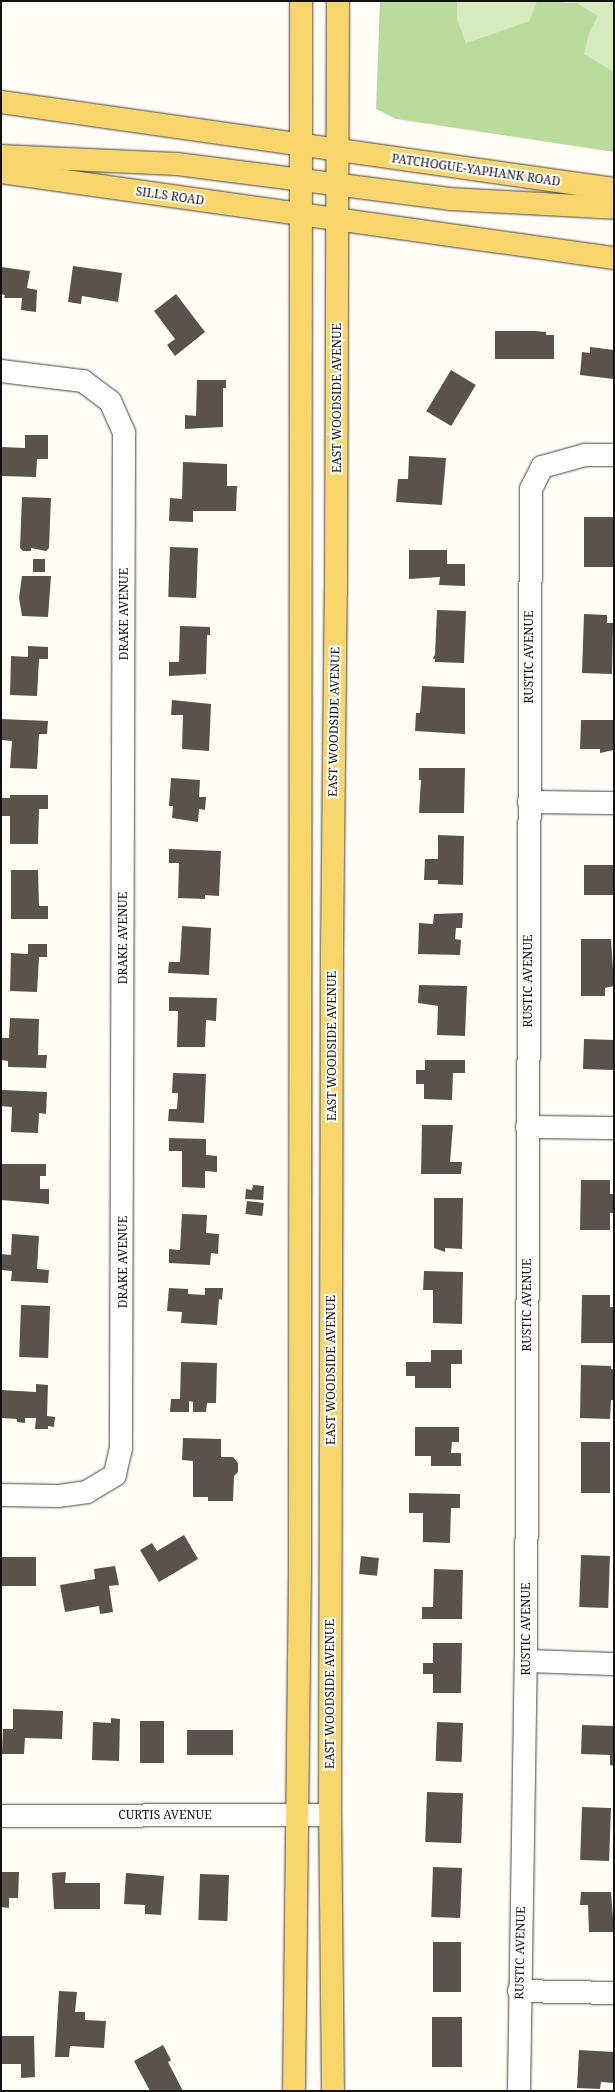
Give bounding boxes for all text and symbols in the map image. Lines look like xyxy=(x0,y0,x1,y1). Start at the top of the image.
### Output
street label: PATCHOGUE-YAPHANK ROAD xyxy=(391,151,561,189)
street label: SILLS ROAD xyxy=(135,184,205,208)
street label: EAST WOODSIDE AVENUE xyxy=(330,323,344,473)
street label: DRAKE AVENUE xyxy=(117,568,131,660)
street label: RUSTIC AVENUE xyxy=(522,610,536,704)
street label: EAST WOODSIDE AVENUE xyxy=(325,647,343,797)
street label: DRAKE AVENUE xyxy=(116,892,130,984)
street label: RUSTIC AVENUE xyxy=(521,934,535,1028)
street label: EAST WOODSIDE AVENUE xyxy=(325,971,339,1121)
street label: DRAKE AVENUE xyxy=(116,1216,130,1308)
street label: RUSTIC AVENUE xyxy=(520,1258,534,1352)
street label: EAST WOODSIDE AVENUE xyxy=(324,1295,338,1445)
street label: RUSTIC AVENUE xyxy=(519,1582,533,1676)
street label: EAST WOODSIDE AVENUE xyxy=(323,1619,337,1769)
street label: CURTIS AVENUE xyxy=(118,1808,212,1822)
street label: RUSTIC AVENUE xyxy=(512,1906,528,2000)

